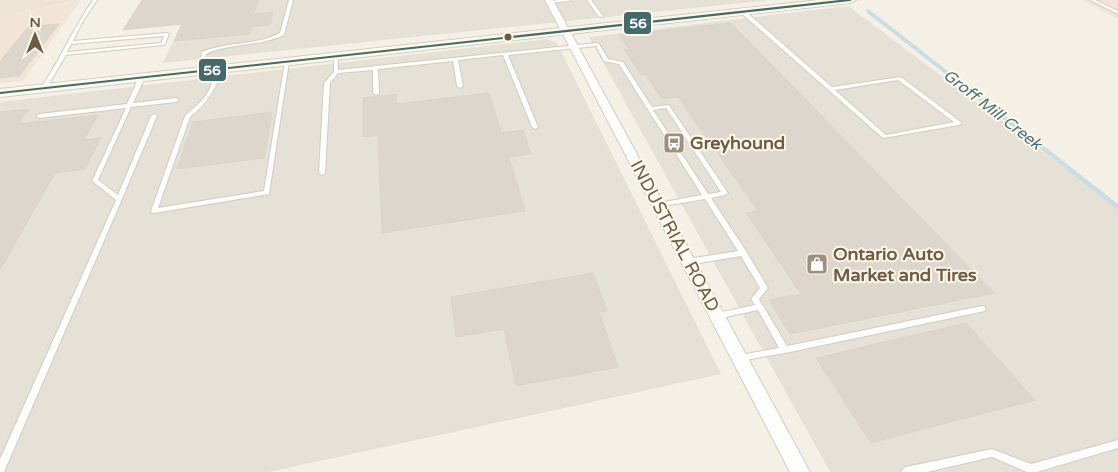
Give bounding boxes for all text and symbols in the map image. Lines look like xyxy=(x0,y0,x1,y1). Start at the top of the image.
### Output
north arrow xyxy=(10,10,60,60)
line badge: 56 xyxy=(623,11,652,35)
text: N xyxy=(29,14,41,31)
text: 56 xyxy=(629,15,647,32)
unlabelled marker xyxy=(503,32,513,42)
line badge: 56 xyxy=(198,58,227,82)
text: 56 xyxy=(203,62,221,79)
water label: Groff Mill Creek xyxy=(939,65,1047,155)
bus stop icon: Greyhound xyxy=(662,131,686,155)
place label: Greyhound xyxy=(690,132,785,154)
street label: INDUSTRIAL ROAD xyxy=(626,156,724,316)
place label: Ontario Auto Market and Tires xyxy=(833,243,977,286)
shop icon: Ontario Auto Market and Tires xyxy=(805,252,829,276)

